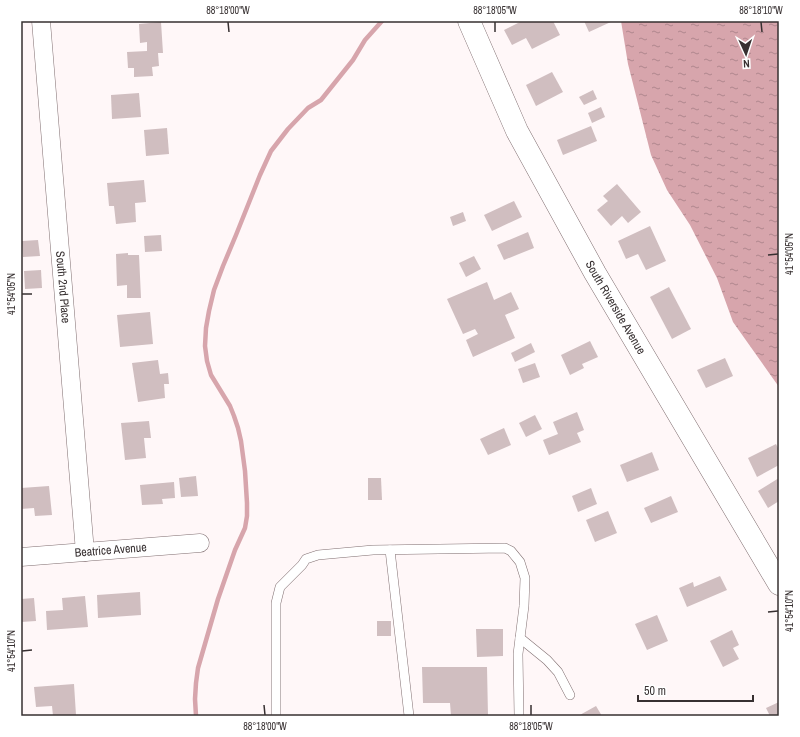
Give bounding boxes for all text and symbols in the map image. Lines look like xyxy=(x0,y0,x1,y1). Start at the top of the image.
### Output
text: 88°18'00"W xyxy=(206,4,250,17)
text: 88°18'05"W xyxy=(473,4,517,17)
text: 88°18'10"W xyxy=(739,4,783,17)
north arrow xyxy=(726,34,766,74)
text: N xyxy=(743,57,750,71)
text: 41°54'05"N xyxy=(783,233,796,275)
street label: South 2nd Place xyxy=(52,250,74,324)
street label: South Riverside Avenue xyxy=(582,258,649,357)
text: 41°54'05"N xyxy=(5,273,18,315)
street label: Beatrice Avenue xyxy=(74,539,147,561)
text: 41°54'10"N xyxy=(783,590,796,632)
text: 41°54'10"N xyxy=(5,630,18,672)
scale bar xyxy=(638,677,753,703)
text: 50 m xyxy=(644,683,666,699)
text: 88°18'00"W xyxy=(243,720,287,733)
text: 88°18'05"W xyxy=(509,720,553,733)

